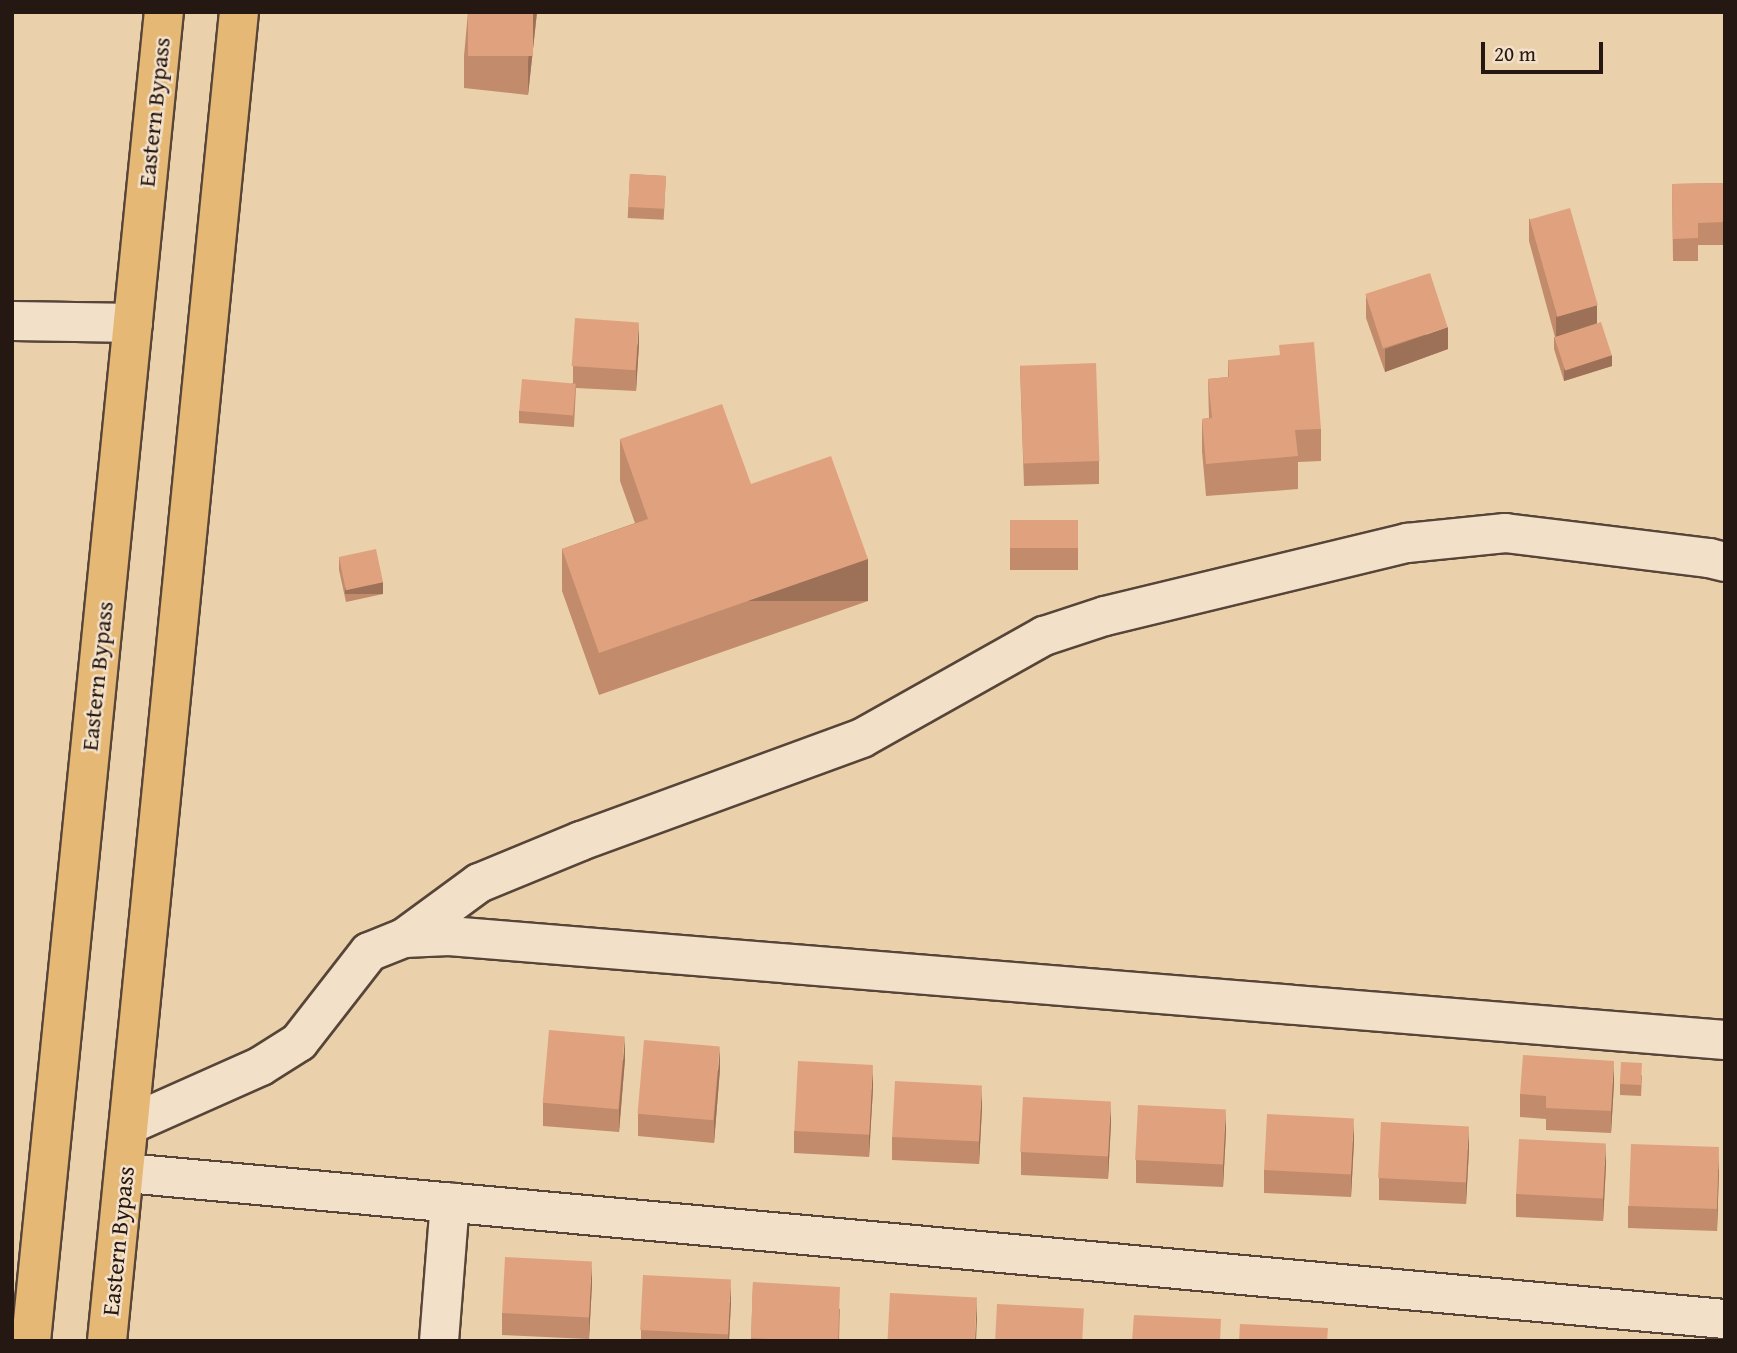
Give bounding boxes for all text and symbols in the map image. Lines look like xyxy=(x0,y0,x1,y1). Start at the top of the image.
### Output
scale bar xyxy=(1485,28,1608,72)
street label: Eastern Bypass xyxy=(132,36,176,188)
text: 20 m xyxy=(1494,38,1536,69)
street label: Eastern Bypass xyxy=(75,600,119,752)
street label: Eastern Bypass xyxy=(96,1165,140,1317)

